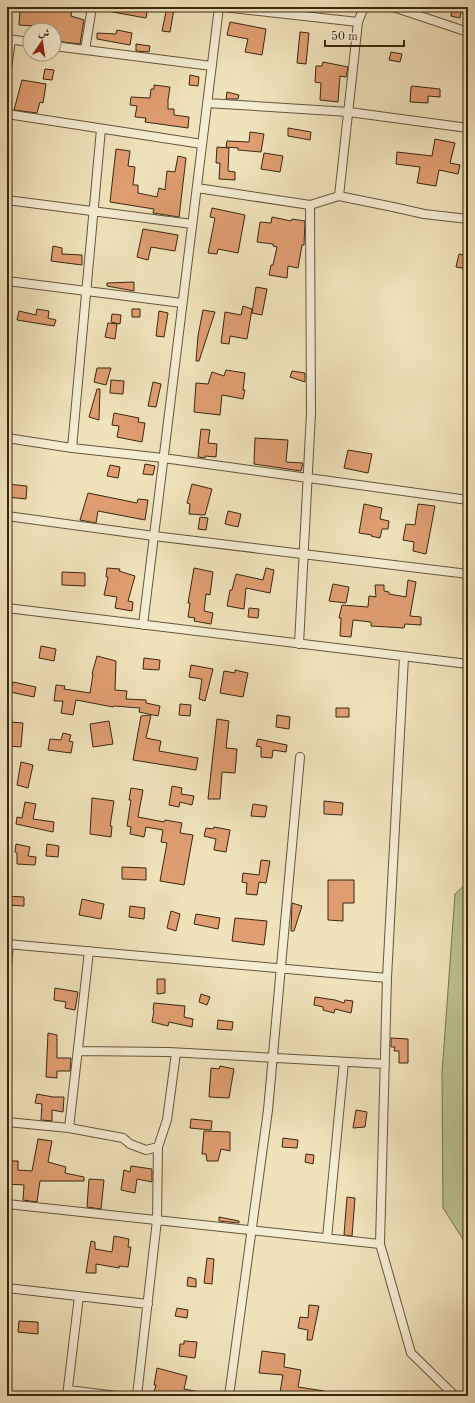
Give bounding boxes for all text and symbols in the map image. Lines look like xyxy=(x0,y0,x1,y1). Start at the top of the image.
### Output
north arrow xyxy=(22,22,62,62)
scale bar xyxy=(325,22,404,48)
text: ش xyxy=(37,27,51,40)
text: 50 m xyxy=(331,30,358,43)

